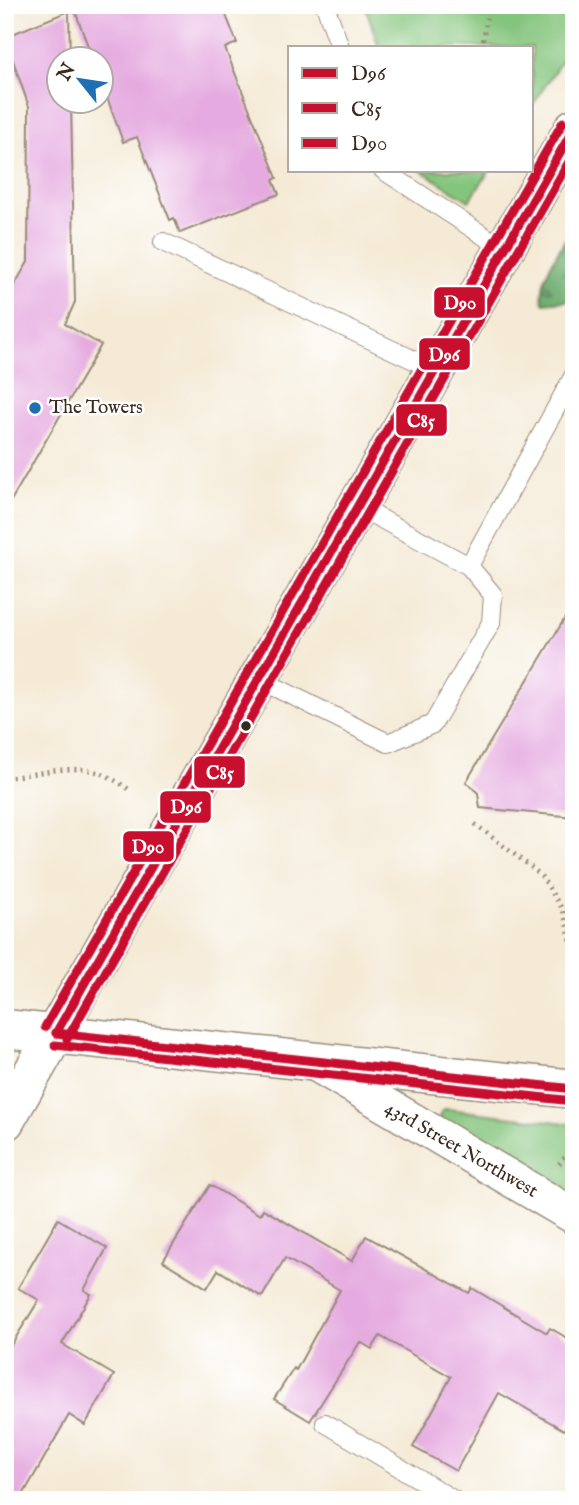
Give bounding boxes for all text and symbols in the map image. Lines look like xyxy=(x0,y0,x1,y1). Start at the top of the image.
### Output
north arrow xyxy=(46,46,116,116)
legend xyxy=(288,46,534,172)
text: N xyxy=(52,59,82,86)
text: D96 xyxy=(351,61,387,88)
text: C85 xyxy=(351,97,382,124)
text: D90 xyxy=(351,131,387,158)
line badge: D90 xyxy=(433,286,486,319)
text: D90 xyxy=(444,292,476,316)
line badge: D96 xyxy=(418,337,471,371)
text: D96 xyxy=(428,344,461,368)
place label: The Towers xyxy=(49,396,143,420)
marker: The Towers xyxy=(27,400,43,416)
line badge: C85 xyxy=(395,403,448,437)
text: C85 xyxy=(407,410,435,434)
unlabelled marker xyxy=(239,719,253,733)
line badge: C85 xyxy=(193,755,246,789)
text: C85 xyxy=(206,762,234,786)
line badge: D96 xyxy=(159,790,212,824)
text: D96 xyxy=(170,796,203,820)
line badge: D90 xyxy=(122,830,175,863)
text: D90 xyxy=(132,836,164,860)
street label: 43rd Street Northwest xyxy=(380,1096,542,1204)

